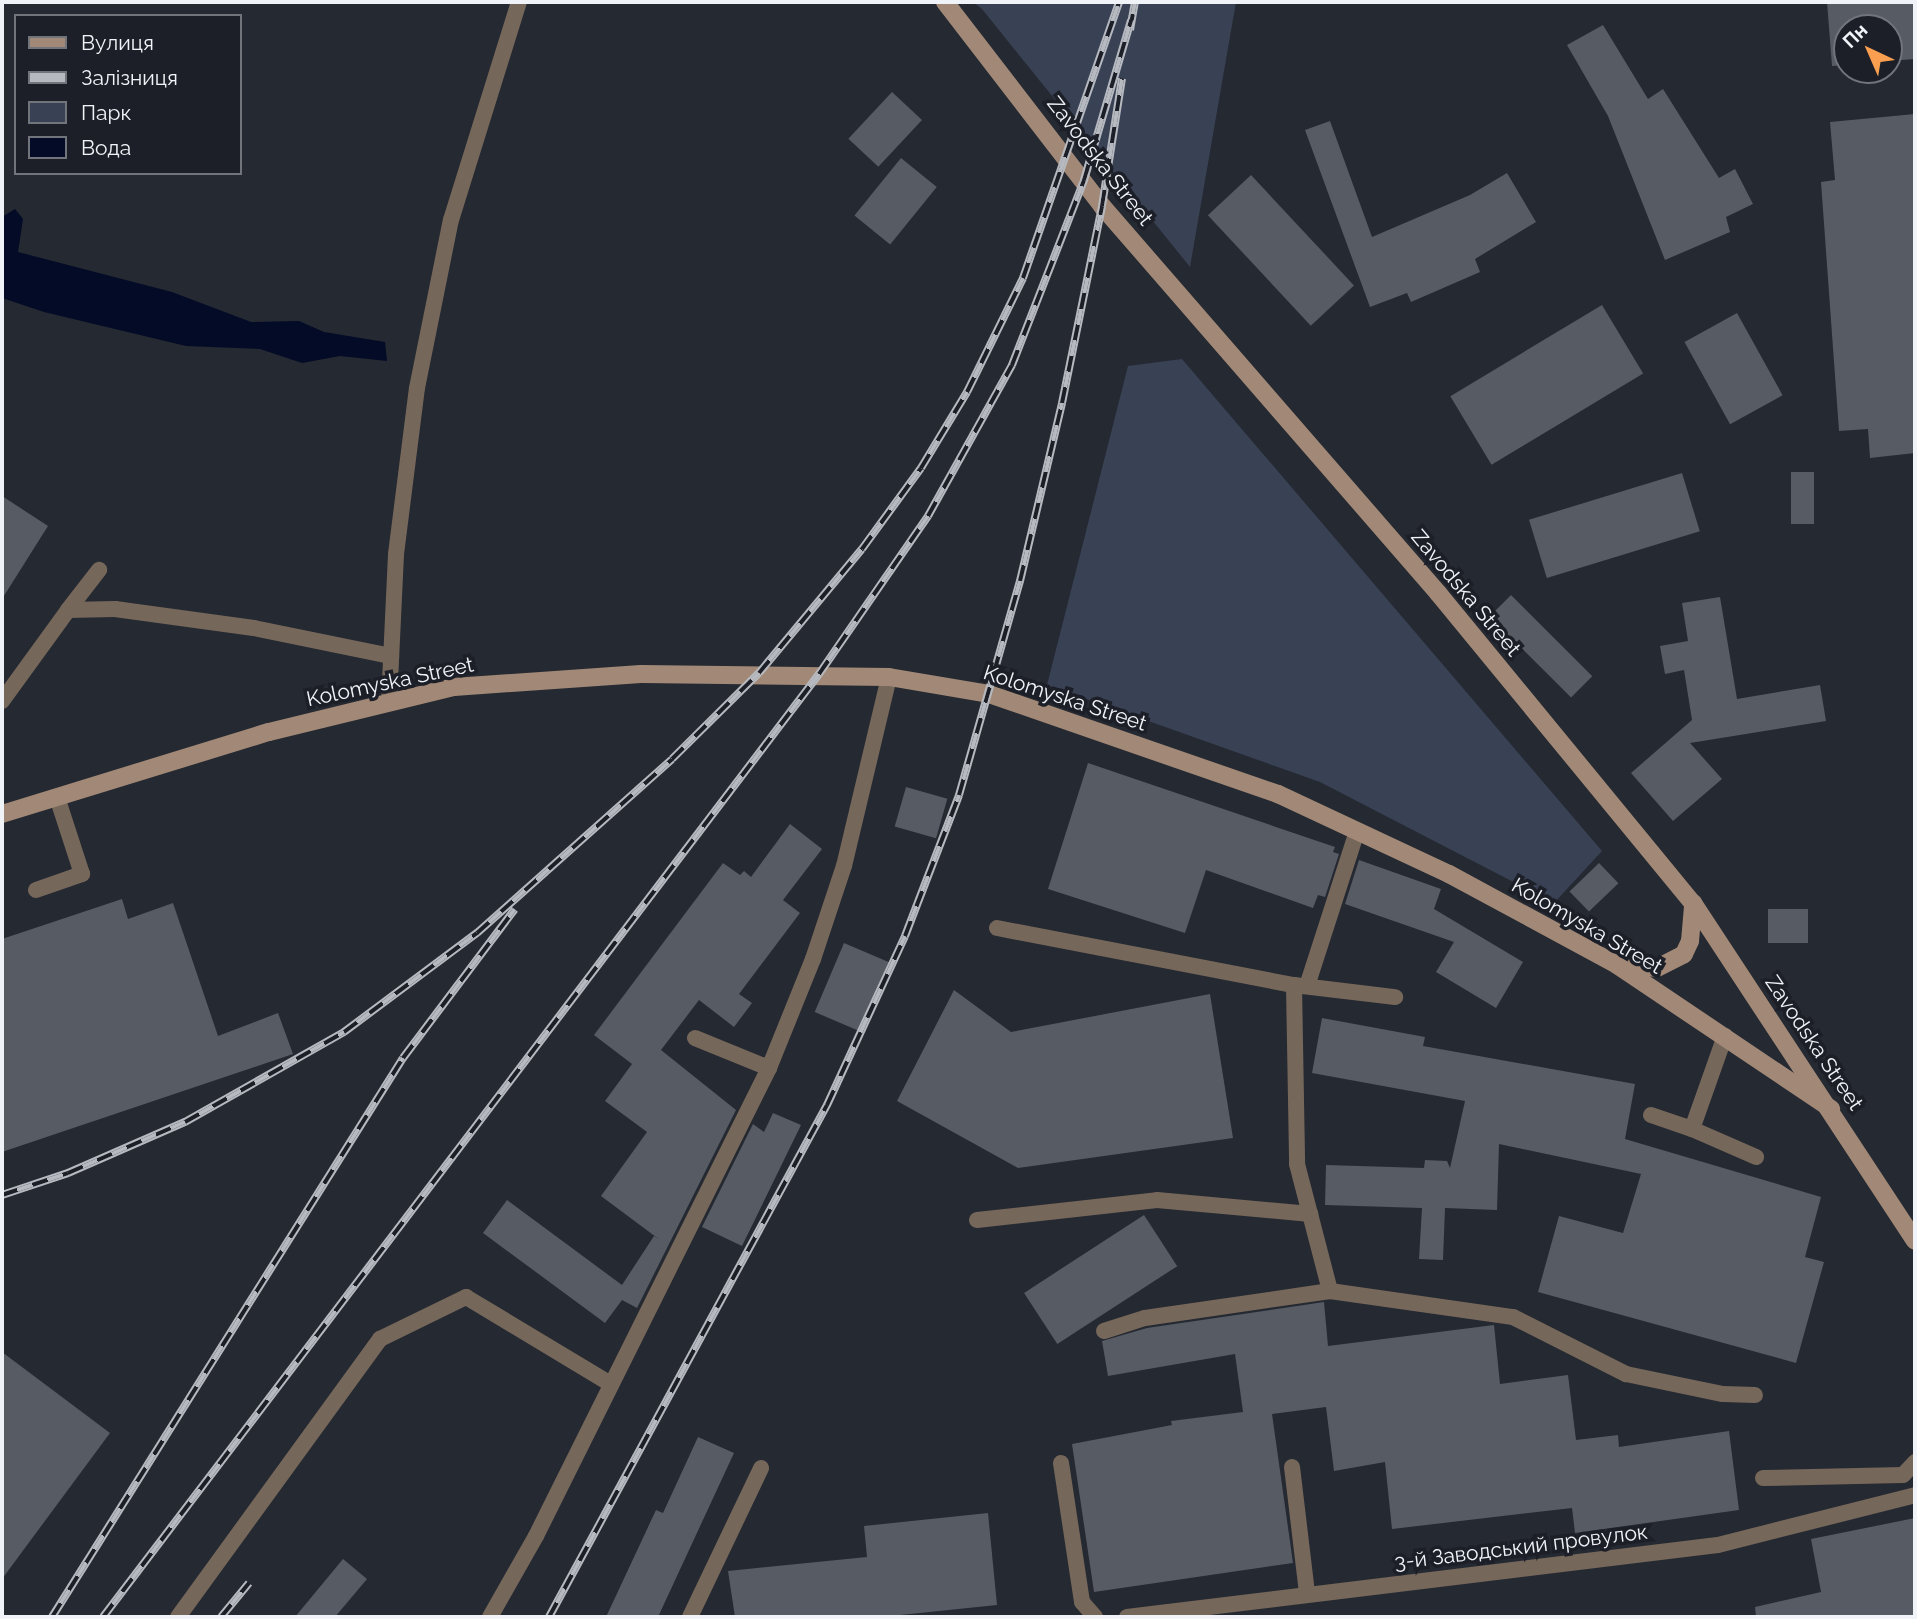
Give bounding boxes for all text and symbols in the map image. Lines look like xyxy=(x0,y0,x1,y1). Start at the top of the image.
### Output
legend xyxy=(14,14,242,175)
north arrow xyxy=(1833,14,1903,84)
text: Пн xyxy=(1838,19,1872,52)
text: Вулиця xyxy=(81,30,154,55)
text: Залізниця xyxy=(81,65,178,90)
street label: Zavodska Street xyxy=(1042,91,1158,231)
text: Парк xyxy=(81,100,131,125)
text: Вода xyxy=(81,135,131,160)
street label: Zavodska Street xyxy=(1406,525,1526,661)
street label: Kolomyska Street xyxy=(304,652,476,712)
street label: Kolomyska Street xyxy=(980,660,1150,736)
street label: Kolomyska Street xyxy=(1507,873,1667,979)
street label: Zavodska Street xyxy=(1760,971,1868,1115)
street label: 3-й Заводський провулок xyxy=(1393,1519,1649,1575)

